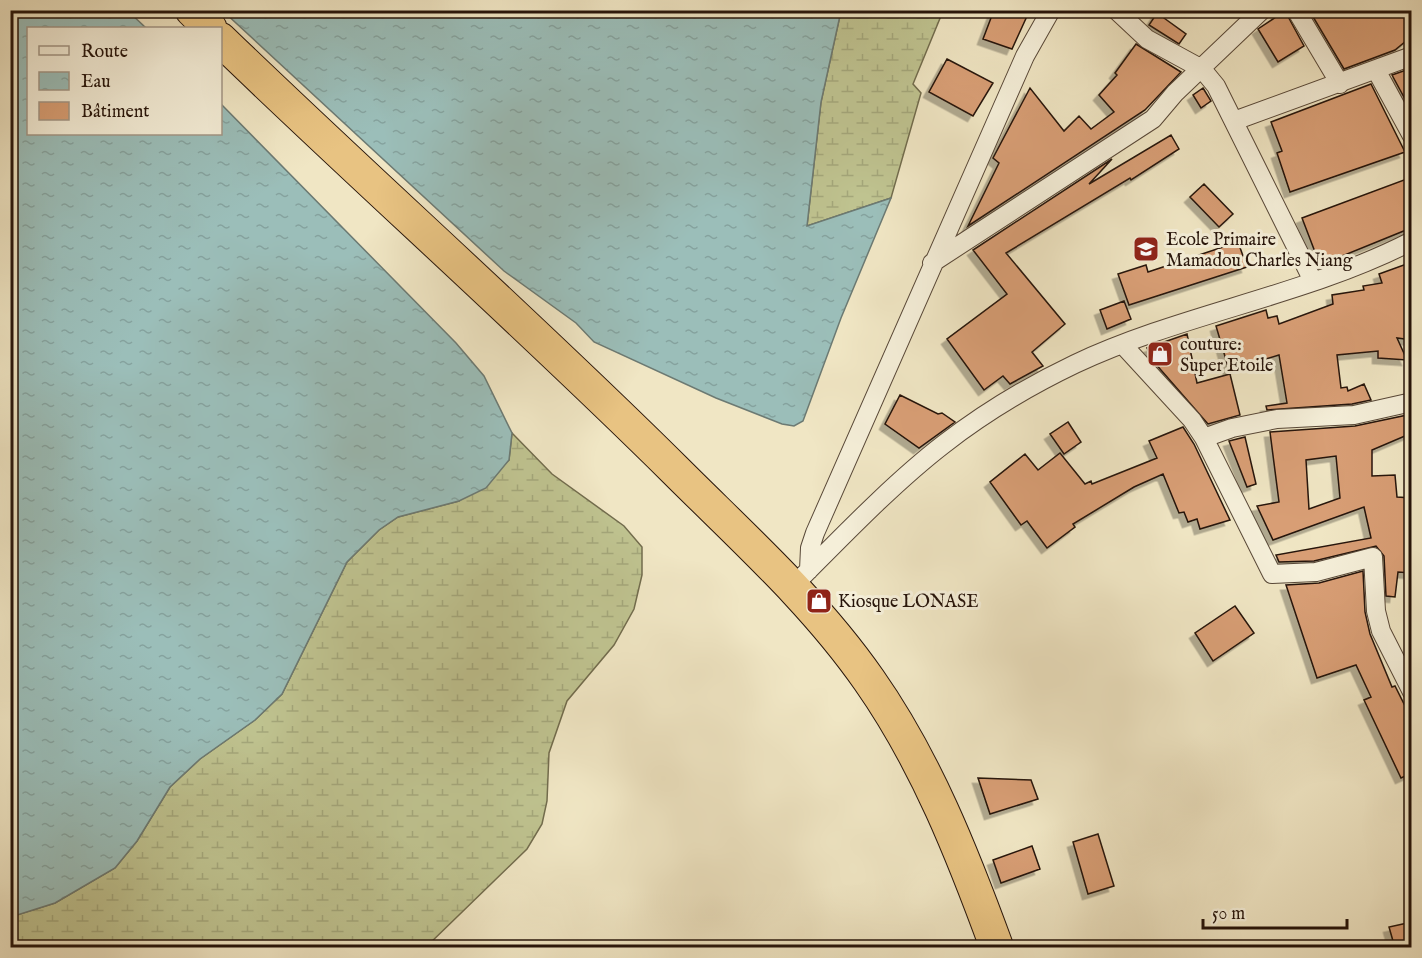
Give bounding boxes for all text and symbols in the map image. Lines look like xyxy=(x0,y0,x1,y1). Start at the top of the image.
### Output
legend xyxy=(27,27,222,135)
text: Route xyxy=(81,41,128,64)
text: Eau xyxy=(81,71,111,94)
text: Bâtiment xyxy=(81,101,150,124)
place label: Ecole Primaire Mamadou Charles Niang xyxy=(1166,229,1353,273)
school or university icon: Ecole Primaire Mamadou Charles Niang xyxy=(1131,234,1161,264)
place label: couture: Super Etoile xyxy=(1180,334,1273,378)
shop icon: couture: Super Etoile xyxy=(1145,339,1175,369)
shop icon: Kiosque LONASE xyxy=(804,586,834,616)
place label: Kiosque LONASE xyxy=(838,591,979,614)
scale bar xyxy=(1203,892,1347,930)
text: 50 m xyxy=(1212,903,1245,926)

